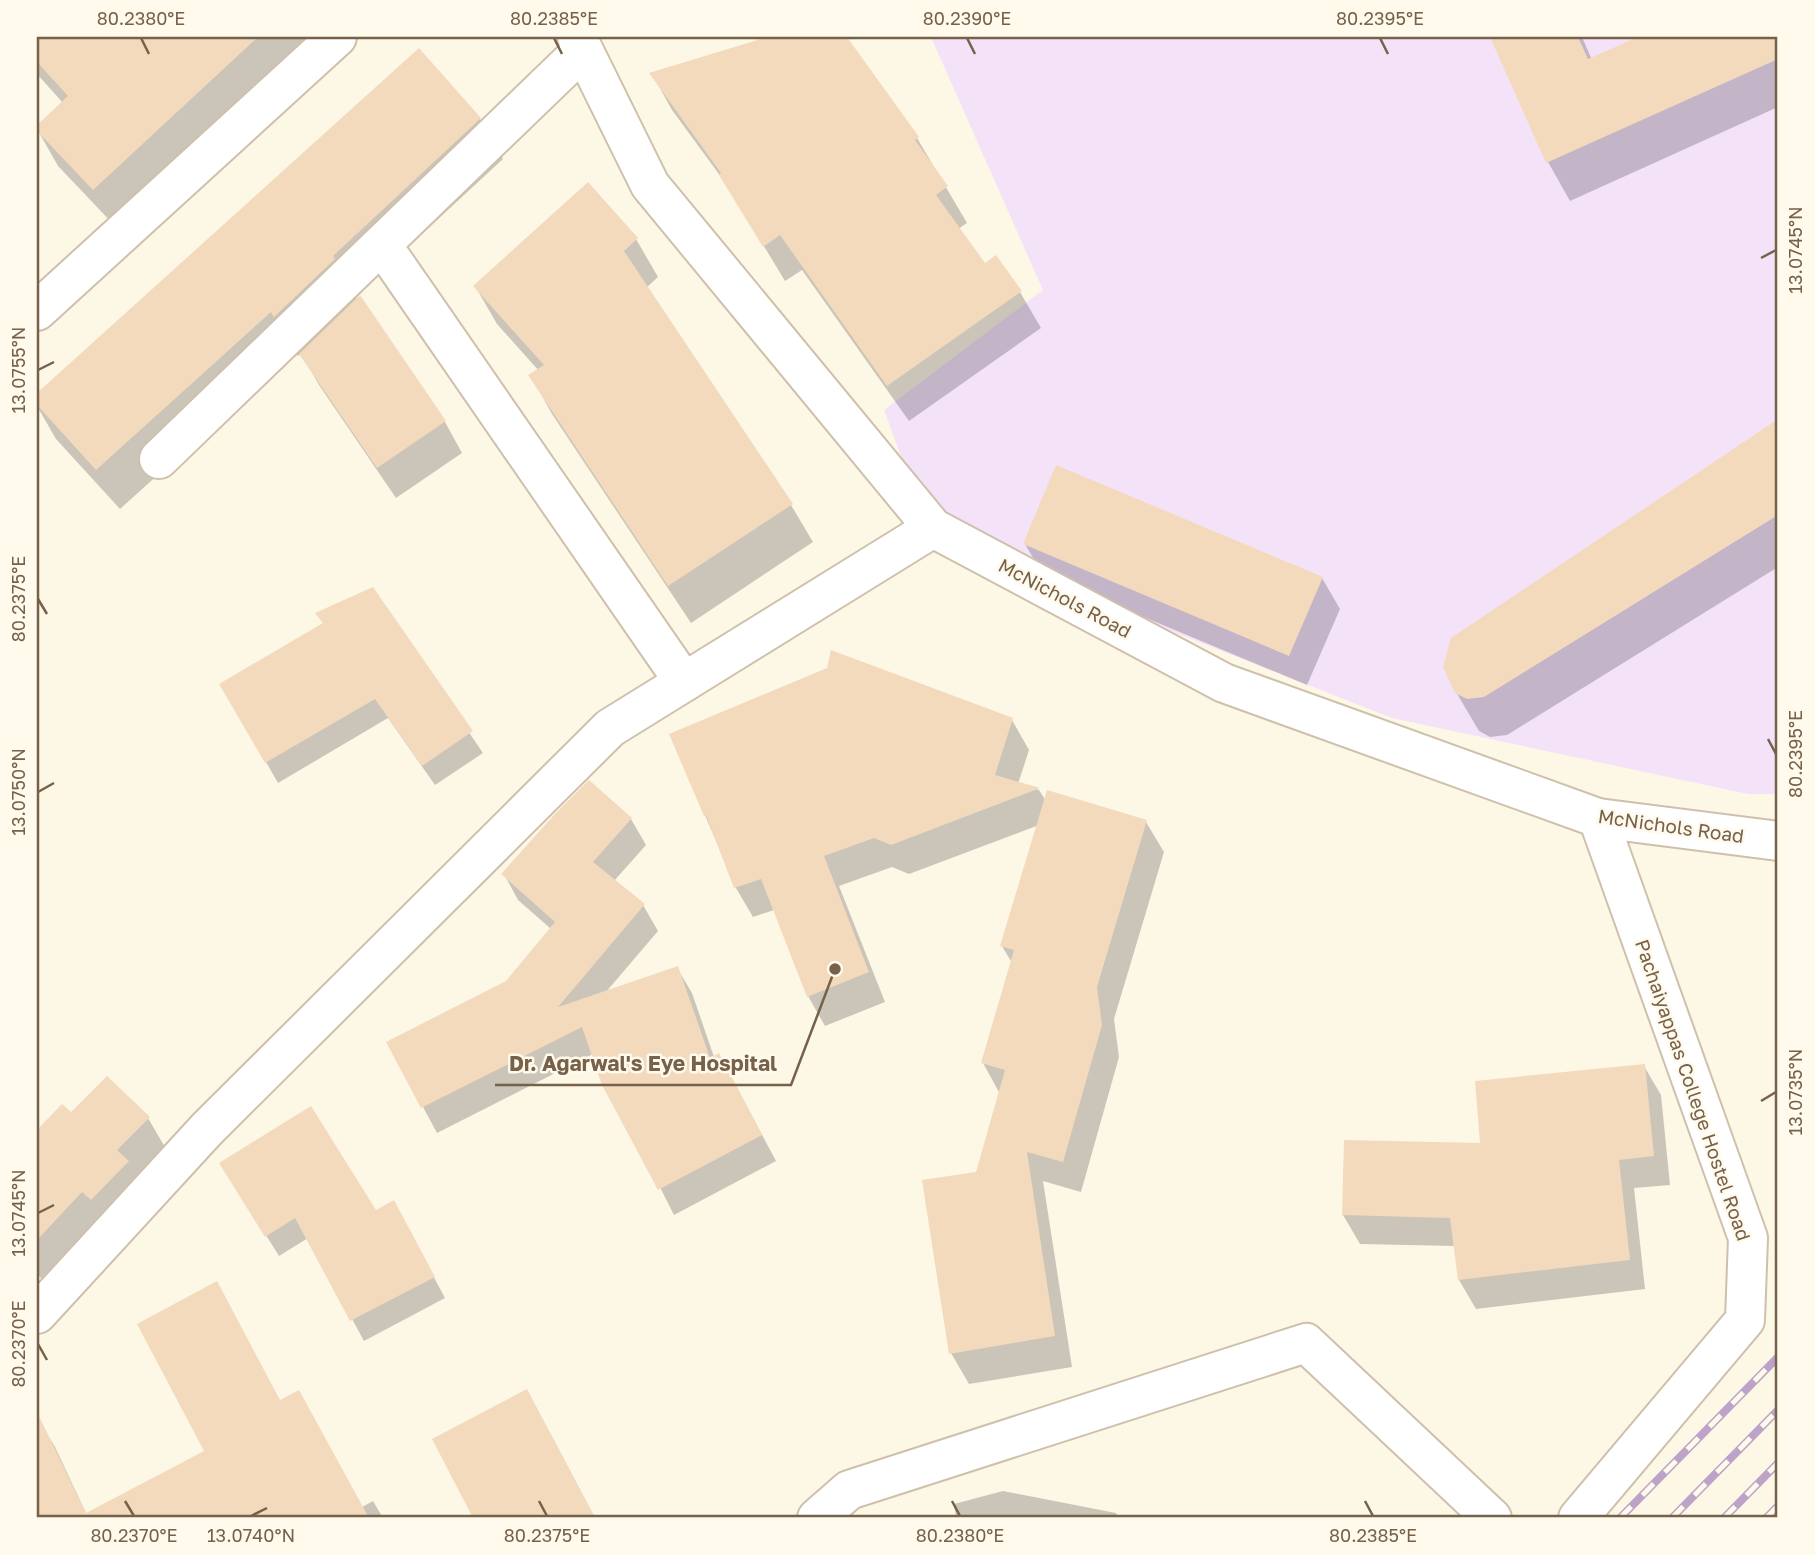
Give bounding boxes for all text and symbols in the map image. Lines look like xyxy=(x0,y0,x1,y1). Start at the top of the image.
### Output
text: 80.2380°E xyxy=(97,7,185,29)
text: 80.2385°E xyxy=(510,7,598,29)
text: 80.2390°E xyxy=(923,7,1011,29)
text: 80.2395°E xyxy=(1336,7,1424,29)
text: 13.0745°N xyxy=(1784,206,1806,294)
text: 13.0755°N xyxy=(7,327,29,413)
street label: McNichols Road xyxy=(995,553,1136,642)
text: 80.2375°E xyxy=(7,556,29,642)
text: 80.2395°E xyxy=(1784,710,1806,798)
text: 13.0750°N xyxy=(7,748,29,836)
street label: McNichols Road xyxy=(1597,804,1746,847)
street label: Pachaiyappas College Hostel Road xyxy=(1631,936,1756,1244)
callout: Dr. Agarwal's Eye Hospital xyxy=(495,1043,791,1085)
text: 13.0735°N xyxy=(1784,1048,1806,1136)
text: Dr. Agarwal's Eye Hospital xyxy=(509,1050,777,1076)
text: 13.0745°N xyxy=(7,1169,29,1257)
text: 80.2370°E xyxy=(7,1300,29,1388)
text: 80.2370°E xyxy=(90,1524,178,1546)
text: 13.0740°N xyxy=(207,1524,295,1546)
text: 80.2375°E xyxy=(504,1524,590,1546)
text: 80.2380°E xyxy=(916,1524,1004,1546)
text: 80.2385°E xyxy=(1329,1524,1417,1546)

